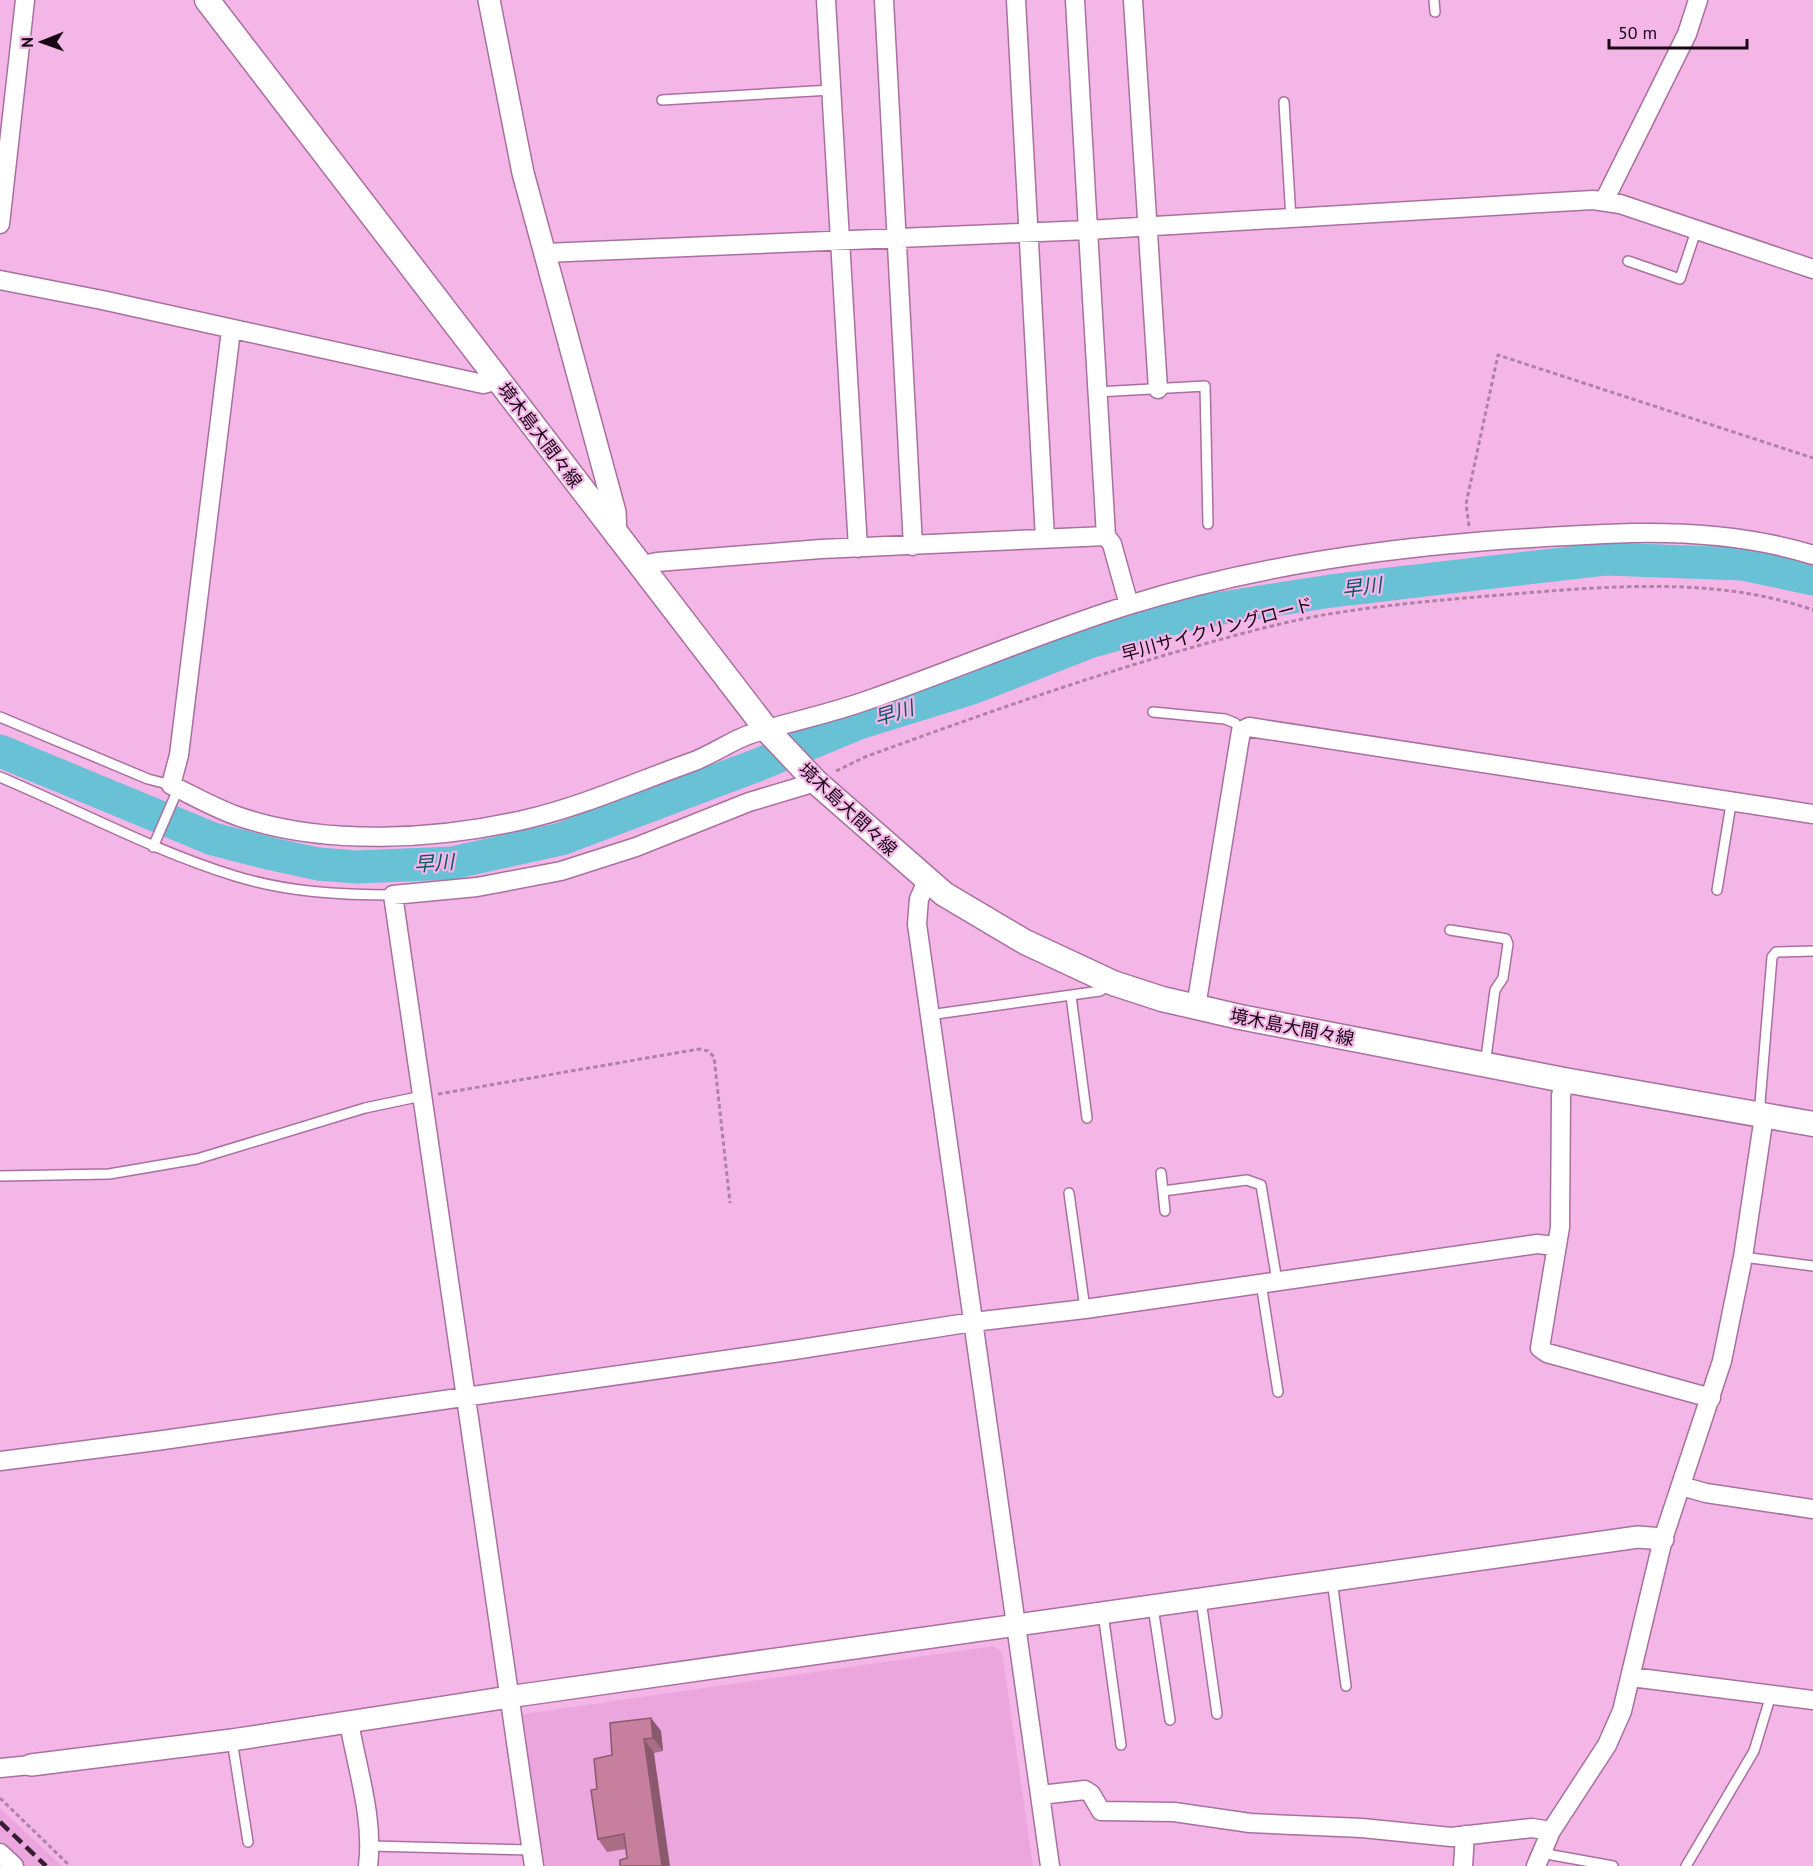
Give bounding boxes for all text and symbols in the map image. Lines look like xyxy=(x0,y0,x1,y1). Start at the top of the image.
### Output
north arrow xyxy=(12,12,72,72)
scale bar xyxy=(1609,12,1747,50)
text: 50 m xyxy=(1618,21,1657,44)
text: N xyxy=(17,37,37,48)
street label: 境木島大間々線 xyxy=(493,378,587,492)
water label: 早川 xyxy=(1341,571,1385,602)
street label: 早川サイクリングロード xyxy=(1119,592,1315,666)
water label: 早川 xyxy=(871,694,919,731)
street label: 境木島大間々線 xyxy=(794,758,902,860)
water label: 早川 xyxy=(413,848,457,877)
street label: 境木島大間々線 xyxy=(1228,1004,1356,1050)

